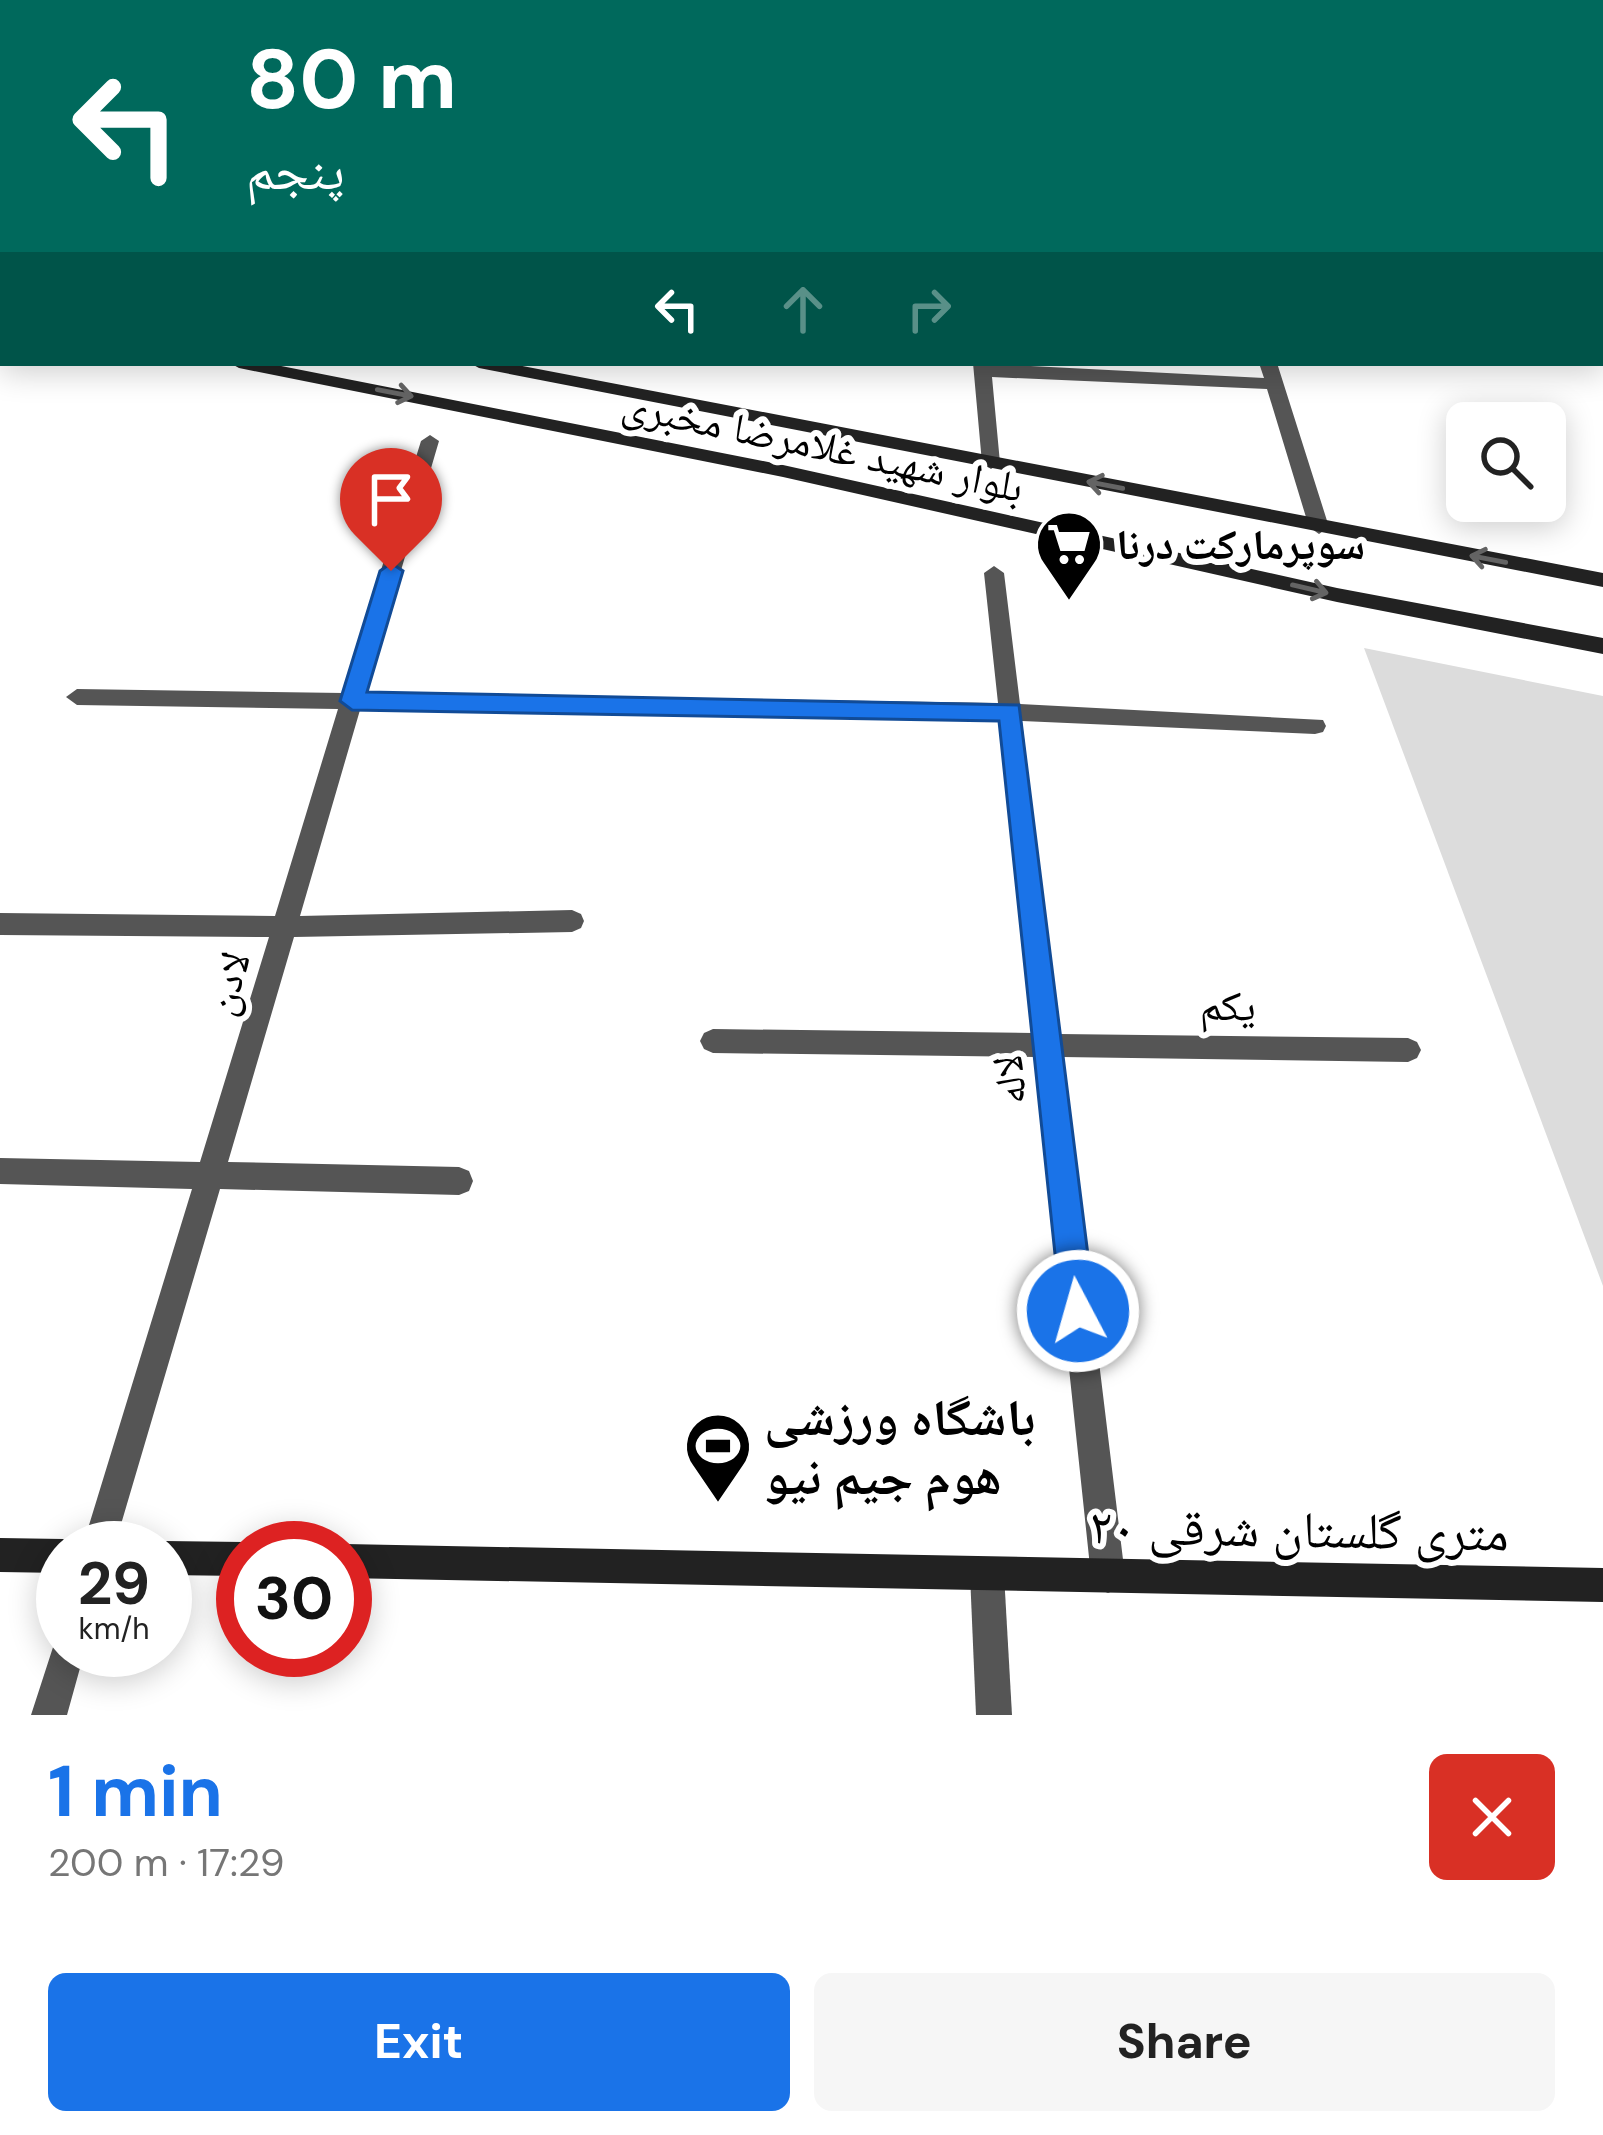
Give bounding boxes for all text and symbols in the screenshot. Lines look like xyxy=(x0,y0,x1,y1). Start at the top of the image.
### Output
text: 80 m xyxy=(246,25,457,134)
icon: left xyxy=(48,48,204,204)
text: پنجم xyxy=(246,135,345,206)
icon: left xyxy=(644,276,710,342)
icon: ahead xyxy=(770,276,836,342)
icon: right xyxy=(896,276,962,342)
street label: بلوار شهید غلامرضا مخبری xyxy=(617,376,1029,515)
one-way arrow xyxy=(376,383,414,406)
map controls xyxy=(1446,402,1566,522)
button: search xyxy=(1446,402,1566,522)
pin xyxy=(340,448,442,571)
icon: arrive xyxy=(358,466,424,532)
one-way arrow xyxy=(1086,473,1125,495)
supermarket icon: سوپرمارکت درنا xyxy=(1034,509,1104,603)
place label: سوپرمارکت درنا xyxy=(1116,517,1365,572)
one-way arrow xyxy=(1469,547,1508,569)
one-way arrow xyxy=(1291,578,1329,601)
street label: لادن xyxy=(192,945,263,1022)
street label: یکم xyxy=(1200,978,1256,1033)
street label: لاله xyxy=(980,1052,1039,1108)
position arrow xyxy=(1015,1248,1141,1374)
place label: باشگاه ورزشی هوم جیم نیو xyxy=(764,1384,1035,1512)
sports icon: باشگاه ورزشی هوم جیم نیو xyxy=(683,1411,753,1505)
street label: ۲۰ متری گلستان شرقی xyxy=(1089,1492,1509,1567)
speed limit sign: 30 xyxy=(216,1521,372,1677)
text: 29 xyxy=(78,1544,150,1623)
text: km/h xyxy=(79,1609,149,1648)
text: 1 min xyxy=(48,1745,223,1838)
button: close xyxy=(1429,1754,1555,1880)
text: 200 m · 17:29 xyxy=(48,1837,284,1888)
button: Exit xyxy=(48,1973,790,2111)
button: Share xyxy=(814,1973,1555,2111)

